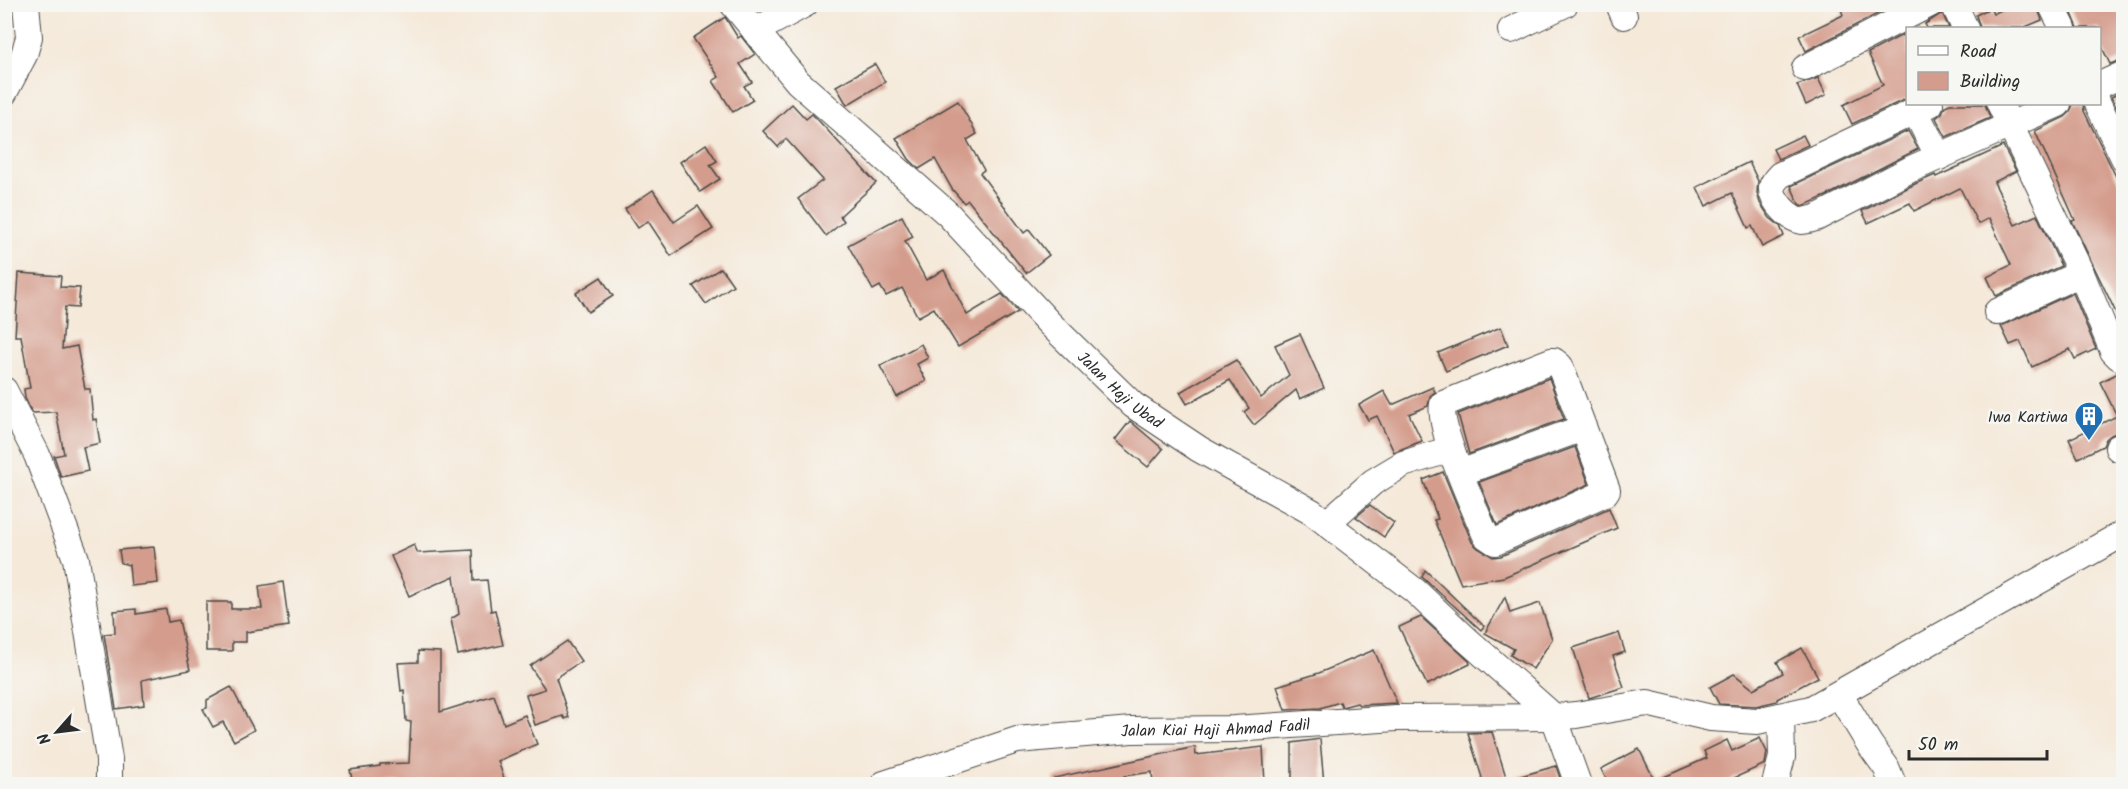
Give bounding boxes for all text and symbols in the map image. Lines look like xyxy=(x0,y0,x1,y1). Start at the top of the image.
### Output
legend xyxy=(1906,27,2101,105)
text: Road xyxy=(1960,38,1997,67)
text: Building xyxy=(1960,68,2020,97)
street label: Jalan Haji Ubad xyxy=(1071,346,1169,436)
building icon: Iwa Kartiwa xyxy=(2073,400,2105,442)
place label: Iwa Kartiwa xyxy=(1988,405,2068,430)
north arrow xyxy=(27,702,87,762)
street label: Jalan Kiai Haji Ahmad Fadil xyxy=(1120,713,1311,745)
scale bar xyxy=(1909,723,2047,761)
text: N xyxy=(32,728,58,749)
text: 50 m xyxy=(1918,731,1958,760)

